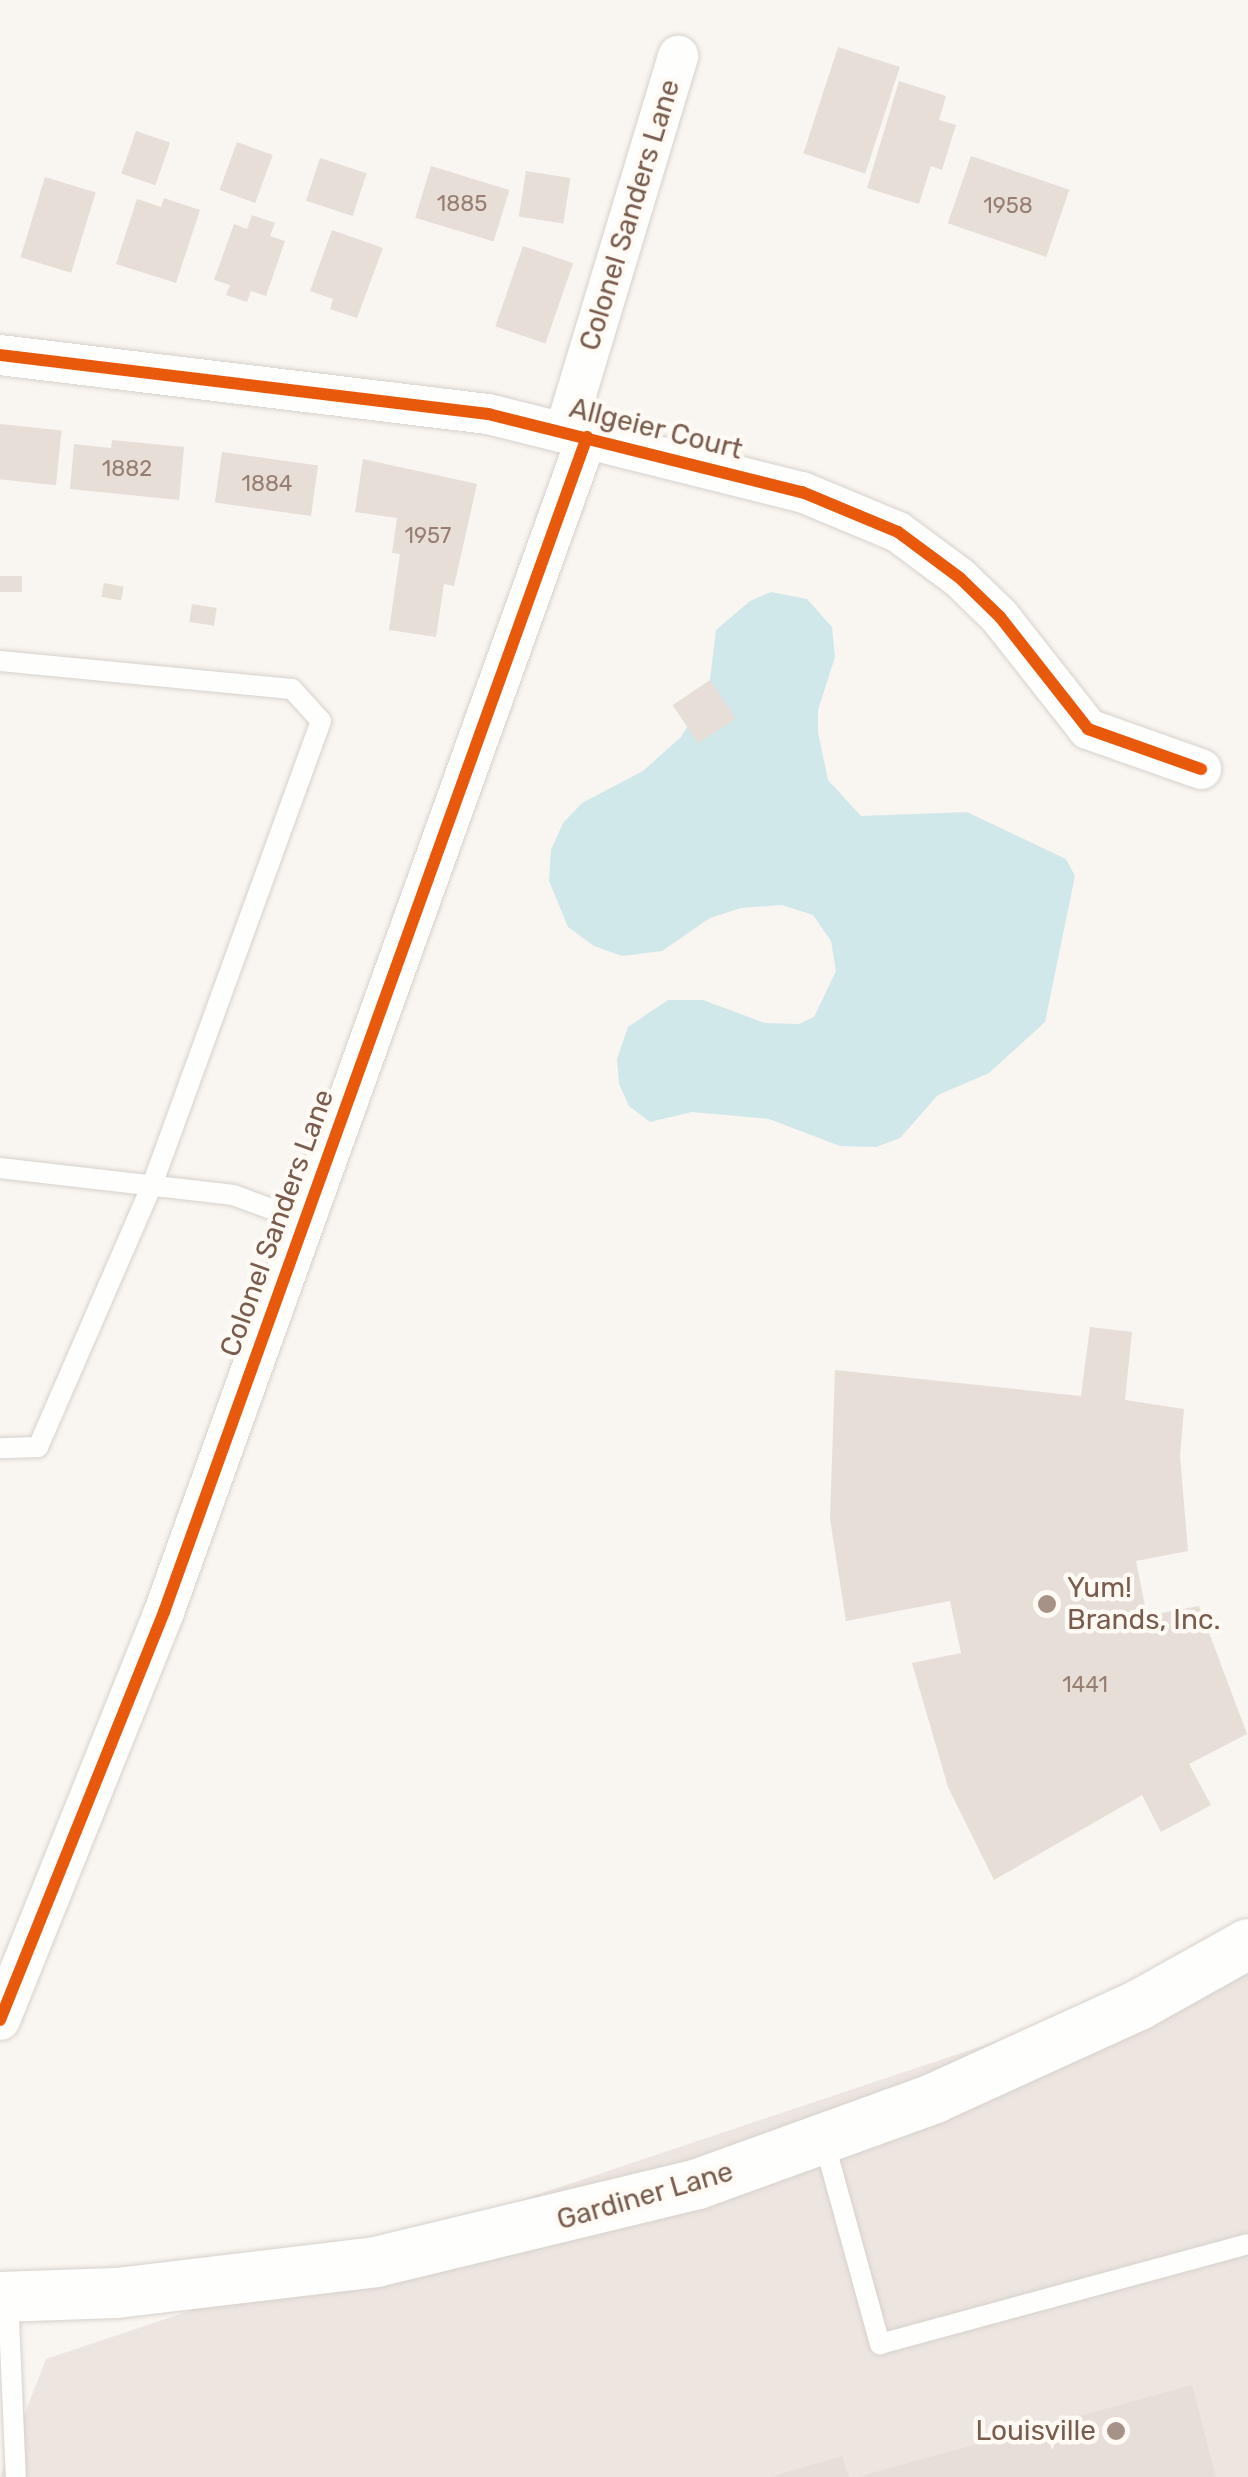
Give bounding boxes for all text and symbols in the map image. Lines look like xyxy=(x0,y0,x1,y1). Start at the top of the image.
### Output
street label: Colonel Sanders Lane xyxy=(573,75,687,355)
house number: 1885 xyxy=(437,191,487,217)
house number: 1958 xyxy=(983,193,1033,219)
street label: Allgeier Court xyxy=(566,391,746,467)
house number: 1882 xyxy=(102,456,152,482)
house number: 1884 xyxy=(241,471,293,497)
house number: 1957 xyxy=(405,523,451,549)
street label: Colonel Sanders Lane xyxy=(213,1085,341,1361)
place label: Yum! Brands, Inc. xyxy=(1067,1571,1220,1637)
marker: Yum! Brands, Inc. xyxy=(1036,1593,1058,1615)
house number: 1441 xyxy=(1062,1672,1108,1698)
street label: Gardiner Lane xyxy=(553,2155,737,2237)
place label: Louisville xyxy=(975,2414,1096,2448)
marker: Louisville xyxy=(1105,2420,1127,2442)

